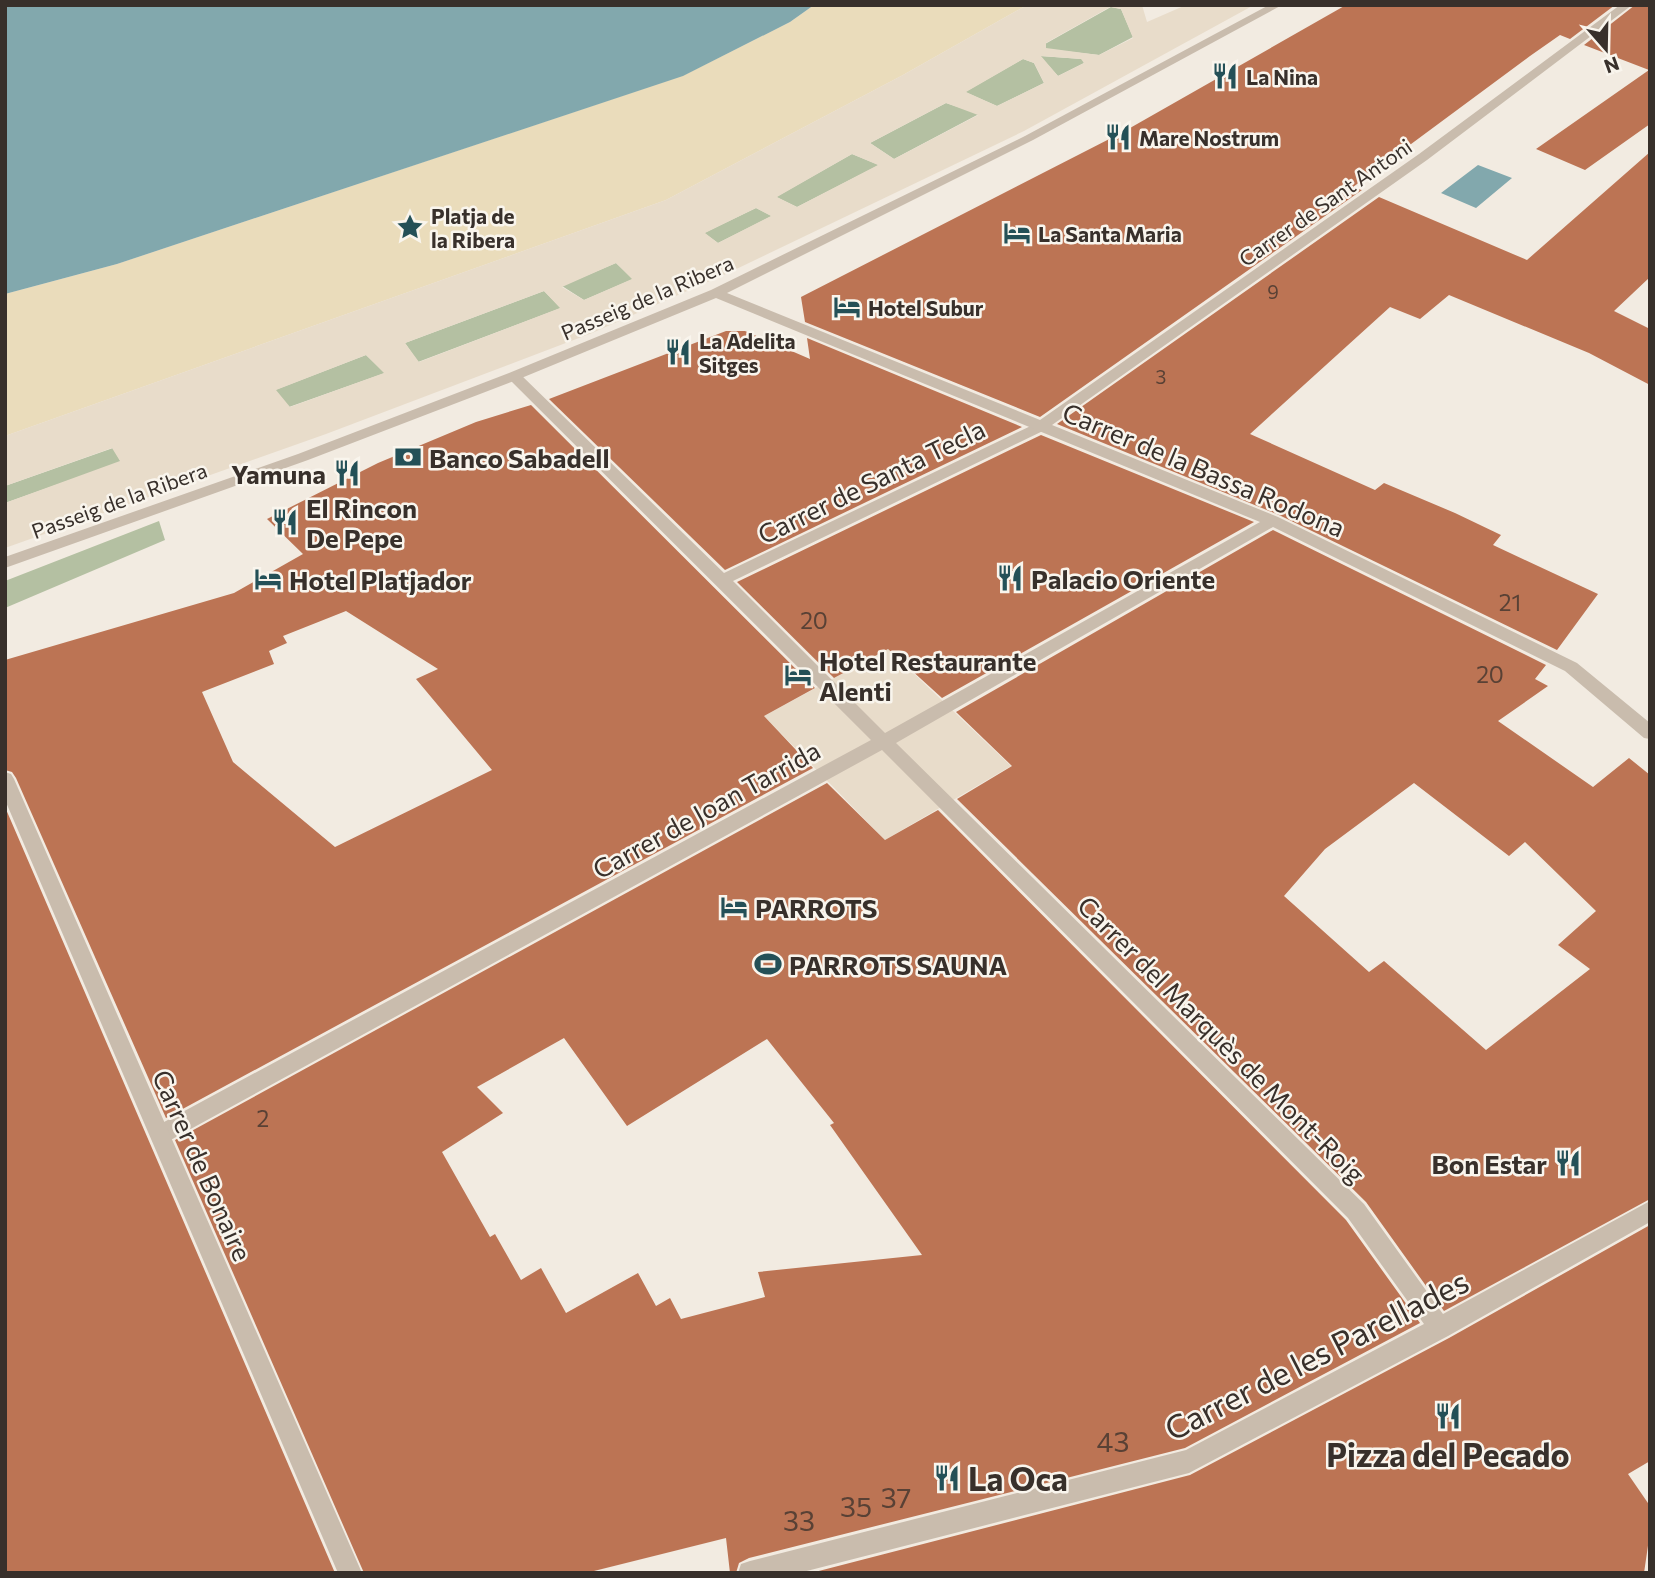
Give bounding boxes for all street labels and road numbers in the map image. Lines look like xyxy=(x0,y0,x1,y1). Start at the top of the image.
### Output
street label: Carrer de Sant Antoni xyxy=(1234,133,1416,271)
street label: Passeig de la Ribera xyxy=(557,249,737,345)
street label: Carrer de la Bassa Rodona xyxy=(1058,395,1350,543)
street label: Carrer de Santa Tecla xyxy=(752,413,990,549)
street label: Passeig de la Ribera xyxy=(28,457,210,543)
street label: Carrer de Joan Tarrida xyxy=(587,734,825,884)
street label: Carrer del Marquès de Mont-Roig xyxy=(1072,889,1372,1189)
street label: Carrer de Bonaire xyxy=(147,1065,259,1265)
street label: Carrer de les Parellades xyxy=(1157,1260,1475,1448)

